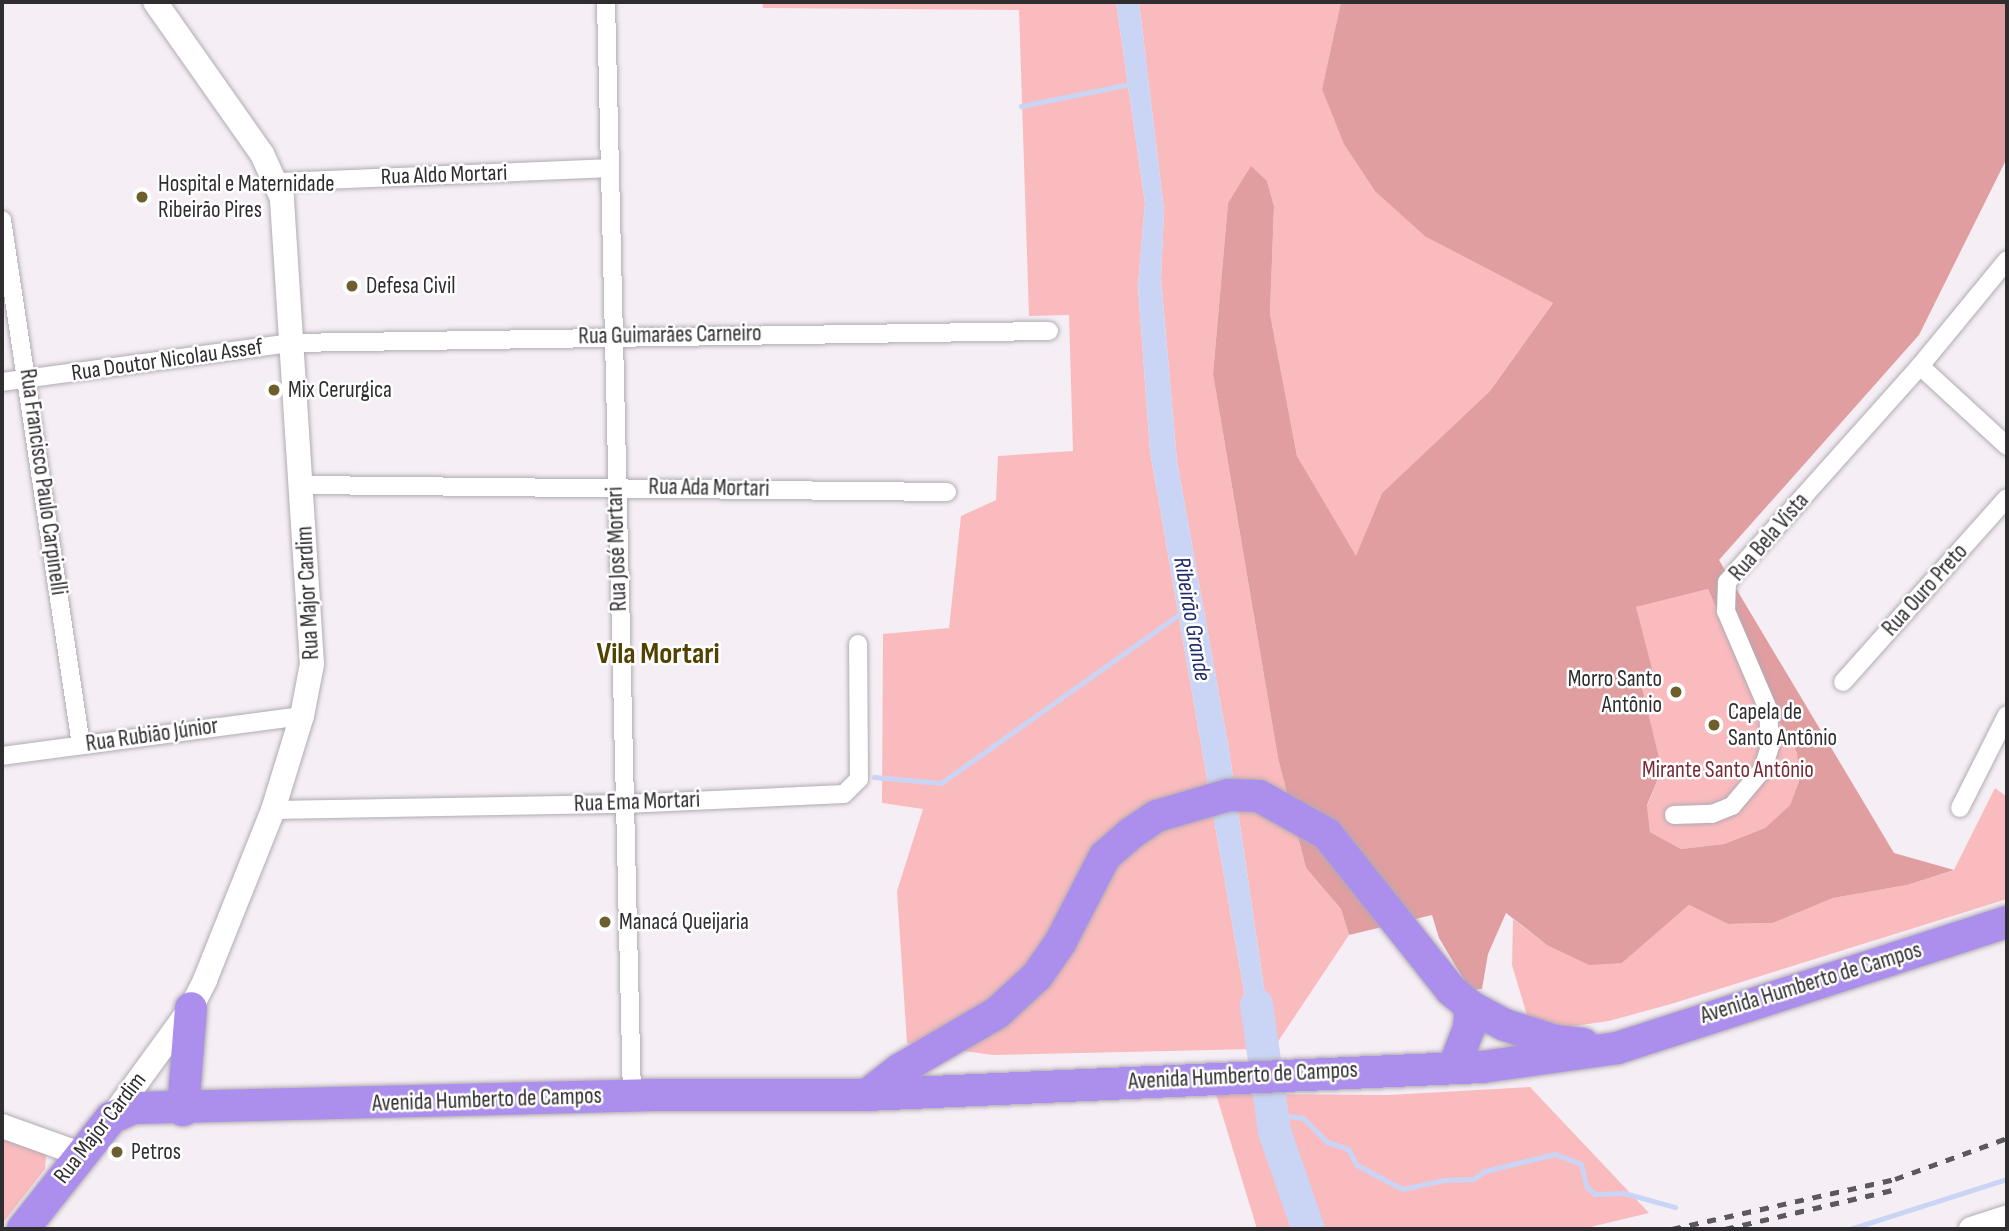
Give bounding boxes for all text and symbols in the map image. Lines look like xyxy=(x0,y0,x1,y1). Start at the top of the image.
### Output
street label: Rua Aldo Mortari xyxy=(380,159,508,191)
place label: Hospital e Maternidade Ribeirão Pires xyxy=(158,170,334,224)
marker: Hospital e Maternidade Ribeirão Pires xyxy=(132,187,152,207)
place label: Defesa Civil xyxy=(366,272,456,300)
marker: Defesa Civil xyxy=(344,278,360,294)
street label: Rua Guimarães Carneiro xyxy=(578,320,762,350)
street label: Rua Doutor Nicolau Assef xyxy=(70,333,264,387)
street label: Rua Francisco Paulo Carpinelli xyxy=(13,367,73,597)
place label: Mix Cerurgica xyxy=(288,376,392,404)
marker: Mix Cerurgica xyxy=(266,382,282,398)
street label: Rua Ada Mortari xyxy=(648,473,770,503)
street label: Rua José Mortari xyxy=(601,486,633,612)
street label: Rua Bela Vista xyxy=(1723,487,1815,587)
street label: Rua Major Cardim xyxy=(291,526,325,660)
street label: Rua Ouro Preto xyxy=(1876,538,1974,642)
water label: Ribeirão Grande xyxy=(1167,555,1217,683)
district label: Vila Mortari xyxy=(596,636,720,672)
place label: Morro Santo Antônio xyxy=(1568,665,1662,719)
marker: Morro Santo Antônio xyxy=(1668,684,1684,700)
place label: Capela de Santo Antônio xyxy=(1728,698,1837,752)
street label: Rua Rubião Júnior xyxy=(84,712,220,758)
marker: Capela de Santo Antônio xyxy=(1706,717,1722,733)
park label: Mirante Santo Antônio xyxy=(1642,756,1814,784)
street label: Rua Ema Mortari xyxy=(573,786,701,818)
place label: Manacá Queijaria xyxy=(619,908,749,936)
marker: Manacá Queijaria xyxy=(597,914,613,930)
street label: Avenida Humberto de Campos xyxy=(1697,936,1925,1030)
street label: Avenida Humberto de Campos xyxy=(1128,1056,1358,1096)
street label: Rua Major Cardim xyxy=(48,1067,152,1189)
street label: Avenida Humberto de Campos xyxy=(372,1082,602,1118)
place label: Petros xyxy=(131,1138,181,1166)
marker: Petros xyxy=(109,1144,125,1160)

